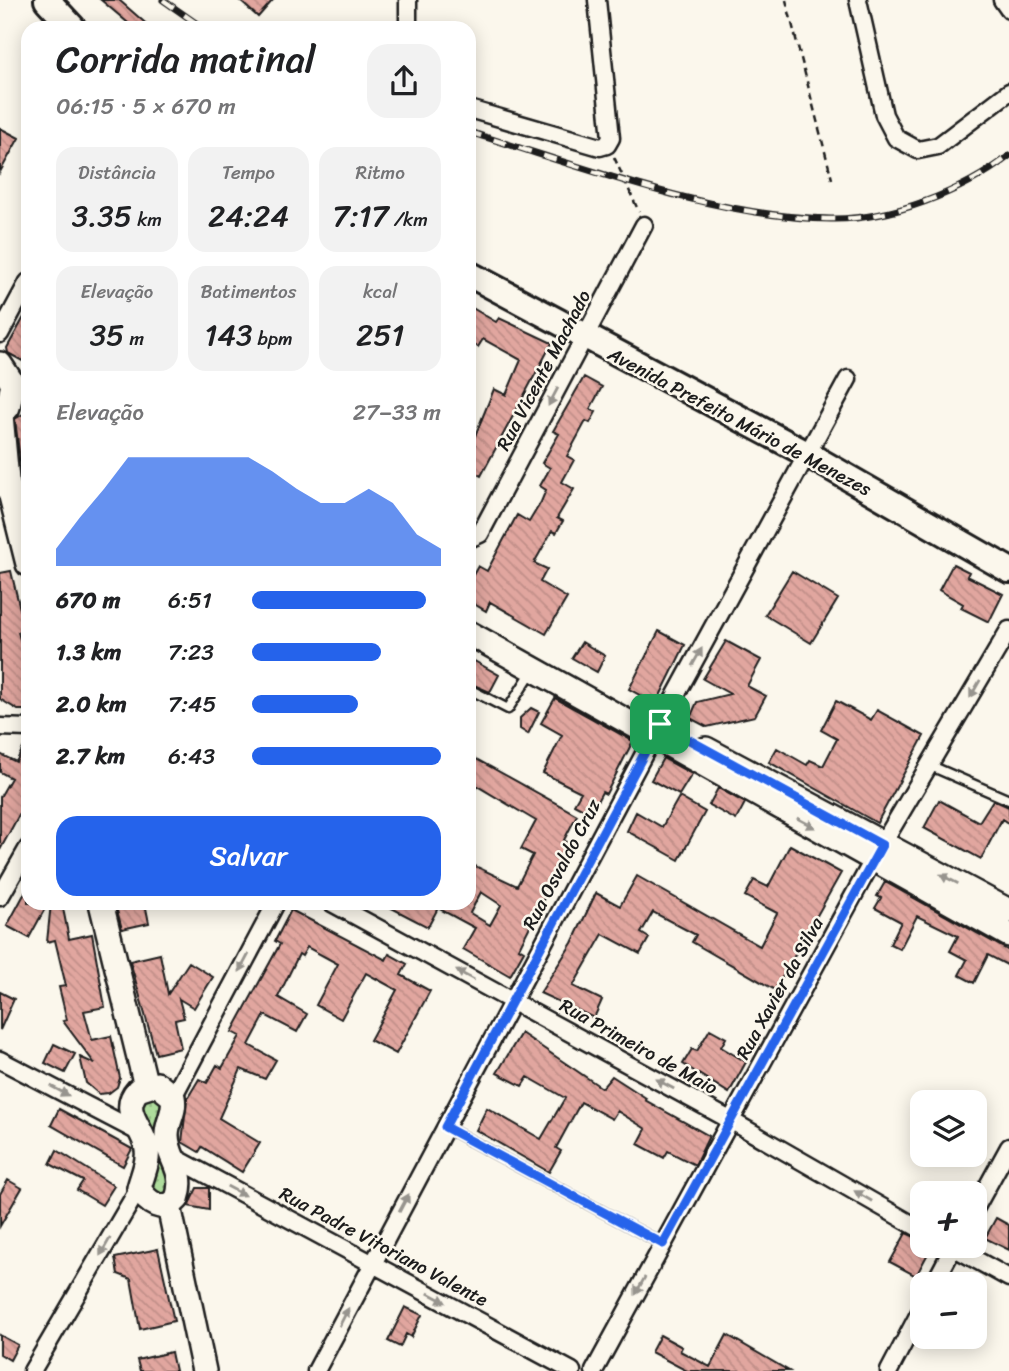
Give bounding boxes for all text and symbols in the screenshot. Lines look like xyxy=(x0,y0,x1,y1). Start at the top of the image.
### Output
text: Corrida matinal xyxy=(56,26,316,93)
button: share xyxy=(367,44,441,118)
text: 06:15 · 5 × 670 m xyxy=(56,86,236,127)
text: Distância xyxy=(78,156,156,189)
text: Tempo xyxy=(222,156,275,189)
text: Ritmo xyxy=(355,156,405,189)
text: 3.35 xyxy=(72,189,132,243)
text: 24:24 xyxy=(208,189,289,243)
text: 7:17 xyxy=(333,189,389,243)
text: km xyxy=(132,203,162,236)
text: /km xyxy=(389,203,428,236)
text: Elevação xyxy=(81,275,153,308)
text: Batimentos xyxy=(201,275,296,308)
text: kcal xyxy=(363,275,397,308)
street label: Rua Vicente Machado xyxy=(487,283,600,457)
text: 35 xyxy=(90,308,124,362)
text: 143 xyxy=(204,308,253,362)
text: 251 xyxy=(356,308,404,362)
text: m xyxy=(124,322,144,355)
text: bpm xyxy=(253,322,293,355)
street label: Avenida Prefeito Mário de Menezes xyxy=(601,337,878,505)
one-way arrow xyxy=(547,388,559,408)
text: Elevação xyxy=(56,392,144,433)
text: 27–33 m xyxy=(353,392,441,433)
text: 670 m xyxy=(56,580,120,621)
text: 6:51 xyxy=(168,580,212,621)
text: 1.3 km xyxy=(56,632,121,673)
text: 7:23 xyxy=(168,632,214,673)
one-way arrow xyxy=(690,646,702,666)
one-way arrow xyxy=(969,679,981,698)
text: 2.0 km xyxy=(56,684,127,725)
text: 7:45 xyxy=(168,684,217,725)
pin xyxy=(630,694,690,754)
icon: arrive xyxy=(641,705,679,743)
text: 2.7 km xyxy=(56,736,125,777)
text: 6:43 xyxy=(168,736,215,777)
street label: Rua Osvaldo Cruz xyxy=(513,792,610,936)
button: Salvar xyxy=(56,816,441,896)
one-way arrow xyxy=(796,817,816,829)
one-way arrow xyxy=(939,873,958,885)
street label: Rua Xavier da Silva xyxy=(727,910,833,1066)
one-way arrow xyxy=(239,953,250,973)
one-way arrow xyxy=(455,969,475,981)
street label: Rua Primeiro de Maio xyxy=(553,989,724,1104)
one-way arrow xyxy=(655,1078,675,1090)
one-way arrow xyxy=(51,1085,71,1097)
map controls xyxy=(910,1090,987,1349)
button: layers xyxy=(910,1090,987,1167)
street label: Rua Padre Vitoriano Valente xyxy=(273,1177,494,1316)
button: + xyxy=(910,1181,987,1258)
one-way arrow xyxy=(226,1185,246,1196)
one-way arrow xyxy=(853,1190,873,1202)
one-way arrow xyxy=(399,1193,410,1213)
one-way arrow xyxy=(99,1237,111,1257)
button: − xyxy=(910,1272,987,1349)
one-way arrow xyxy=(635,1276,646,1296)
one-way arrow xyxy=(427,1292,446,1304)
one-way arrow xyxy=(339,1307,350,1327)

